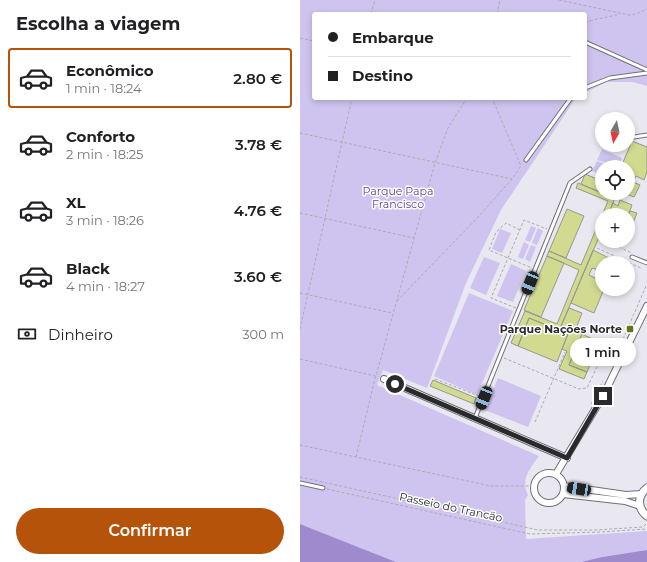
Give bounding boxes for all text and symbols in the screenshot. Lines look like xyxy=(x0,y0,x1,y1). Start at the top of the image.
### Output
text: Escolha a viagem xyxy=(16,13,180,35)
text: Embarque xyxy=(352,28,434,47)
icon: car xyxy=(18,60,54,96)
text: Econômico xyxy=(66,61,154,80)
text: Destino xyxy=(352,66,413,85)
text: 2.80 € xyxy=(233,69,282,88)
text: 1 min · 18:24 xyxy=(66,80,142,96)
north arrow xyxy=(595,112,635,152)
map controls xyxy=(595,112,635,296)
icon: car xyxy=(18,126,54,162)
text: Conforto xyxy=(66,127,135,146)
text: 3.78 € xyxy=(235,135,282,154)
text: 2 min · 18:25 xyxy=(66,146,143,162)
button: locate xyxy=(595,160,635,200)
park label: Parque Papa Francisco xyxy=(362,184,434,211)
icon: car xyxy=(18,192,54,228)
text: XL xyxy=(66,193,85,212)
text: 4.76 € xyxy=(234,201,282,220)
button: + xyxy=(595,208,635,248)
text: 3 min · 18:26 xyxy=(66,212,144,228)
button: − xyxy=(595,256,635,296)
icon: car xyxy=(18,258,54,294)
text: Black xyxy=(66,259,110,278)
text: 3.60 € xyxy=(234,267,282,286)
car xyxy=(520,270,540,296)
text: 4 min · 18:27 xyxy=(66,278,145,294)
place label: Parque Nações Norte xyxy=(500,322,622,336)
icon: cash xyxy=(16,323,38,345)
marker: Parque Nações Norte xyxy=(625,324,635,334)
text: Dinheiro xyxy=(48,325,113,344)
text: 300 m xyxy=(242,326,284,342)
callout: 1 min xyxy=(570,338,636,366)
text: 1 min xyxy=(586,344,620,360)
route start xyxy=(386,375,404,393)
car xyxy=(474,385,494,411)
route end xyxy=(594,387,612,405)
car xyxy=(566,481,592,497)
street label: Passeio do Trancão xyxy=(398,489,504,525)
button: Confirmar xyxy=(16,508,284,554)

